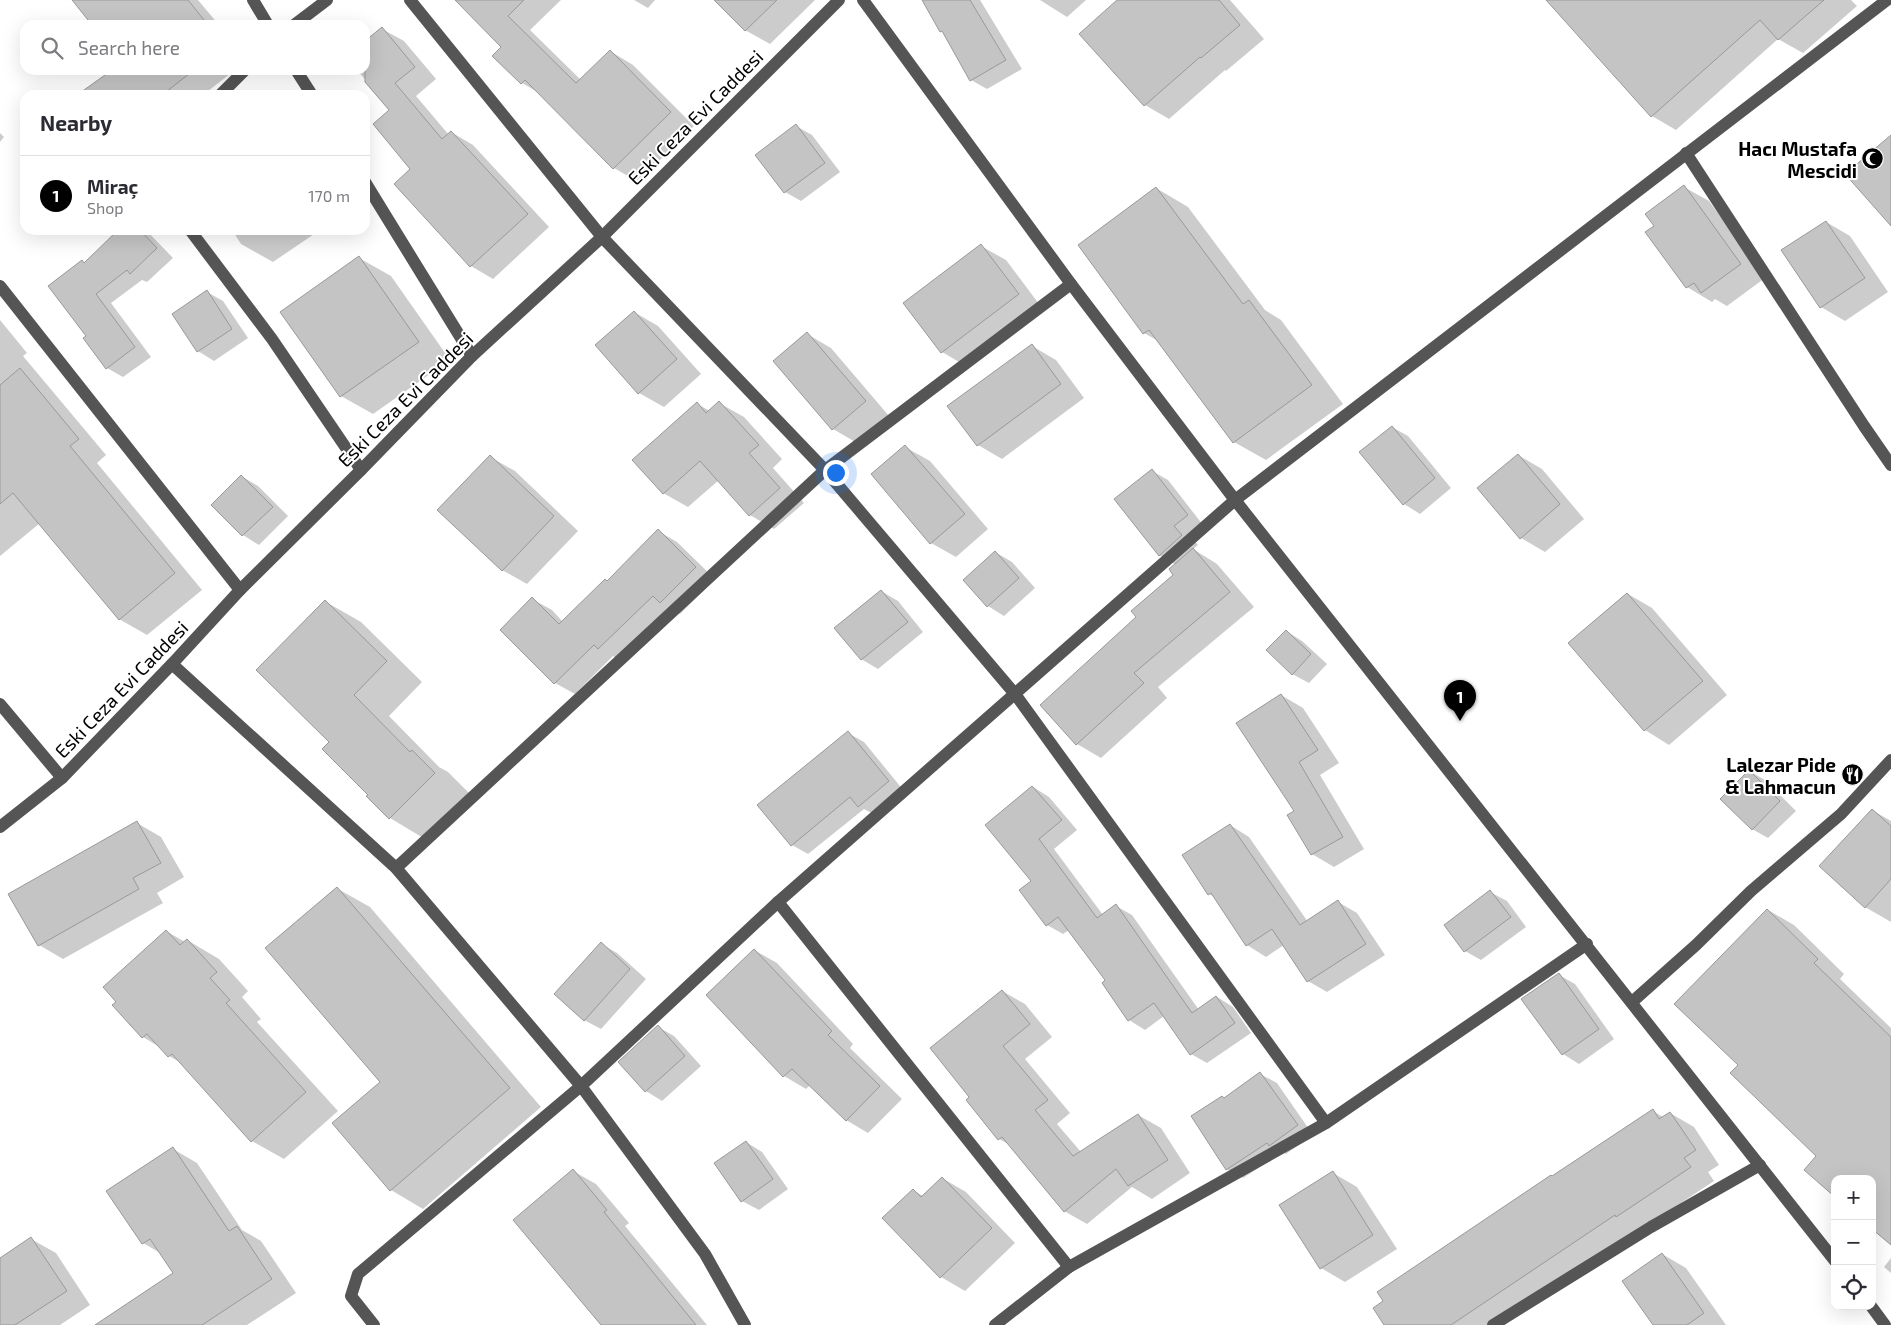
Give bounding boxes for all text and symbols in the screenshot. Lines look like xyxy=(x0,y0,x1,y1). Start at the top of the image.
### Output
search box xyxy=(20,20,370,75)
icon: search xyxy=(38,34,66,62)
text: Search here xyxy=(78,36,180,59)
street label: Eski Ceza Evi Caddesi xyxy=(623,45,767,189)
text: Nearby xyxy=(40,110,112,135)
place label: Hacı Mustafa Mescidi xyxy=(1738,137,1857,182)
mosque icon: Hacı Mustafa Mescidi xyxy=(1861,147,1885,171)
text: Miraç xyxy=(87,175,138,198)
text: 1 xyxy=(53,186,59,205)
text: 170 m xyxy=(308,186,350,205)
text: Shop xyxy=(87,198,124,217)
street label: Eski Ceza Evi Caddesi xyxy=(333,327,477,471)
your location xyxy=(823,460,849,486)
street label: Eski Ceza Evi Caddesi xyxy=(50,616,192,762)
pin: 1 xyxy=(1444,680,1476,721)
place label: Lalezar Pide & Lahmacun xyxy=(1725,753,1836,798)
restaurant icon: Lalezar Pide & Lahmacun xyxy=(1840,763,1864,787)
map controls xyxy=(1831,1175,1876,1310)
button: + xyxy=(1831,1175,1876,1220)
button: − xyxy=(1831,1220,1876,1265)
button: locate xyxy=(1831,1265,1876,1310)

